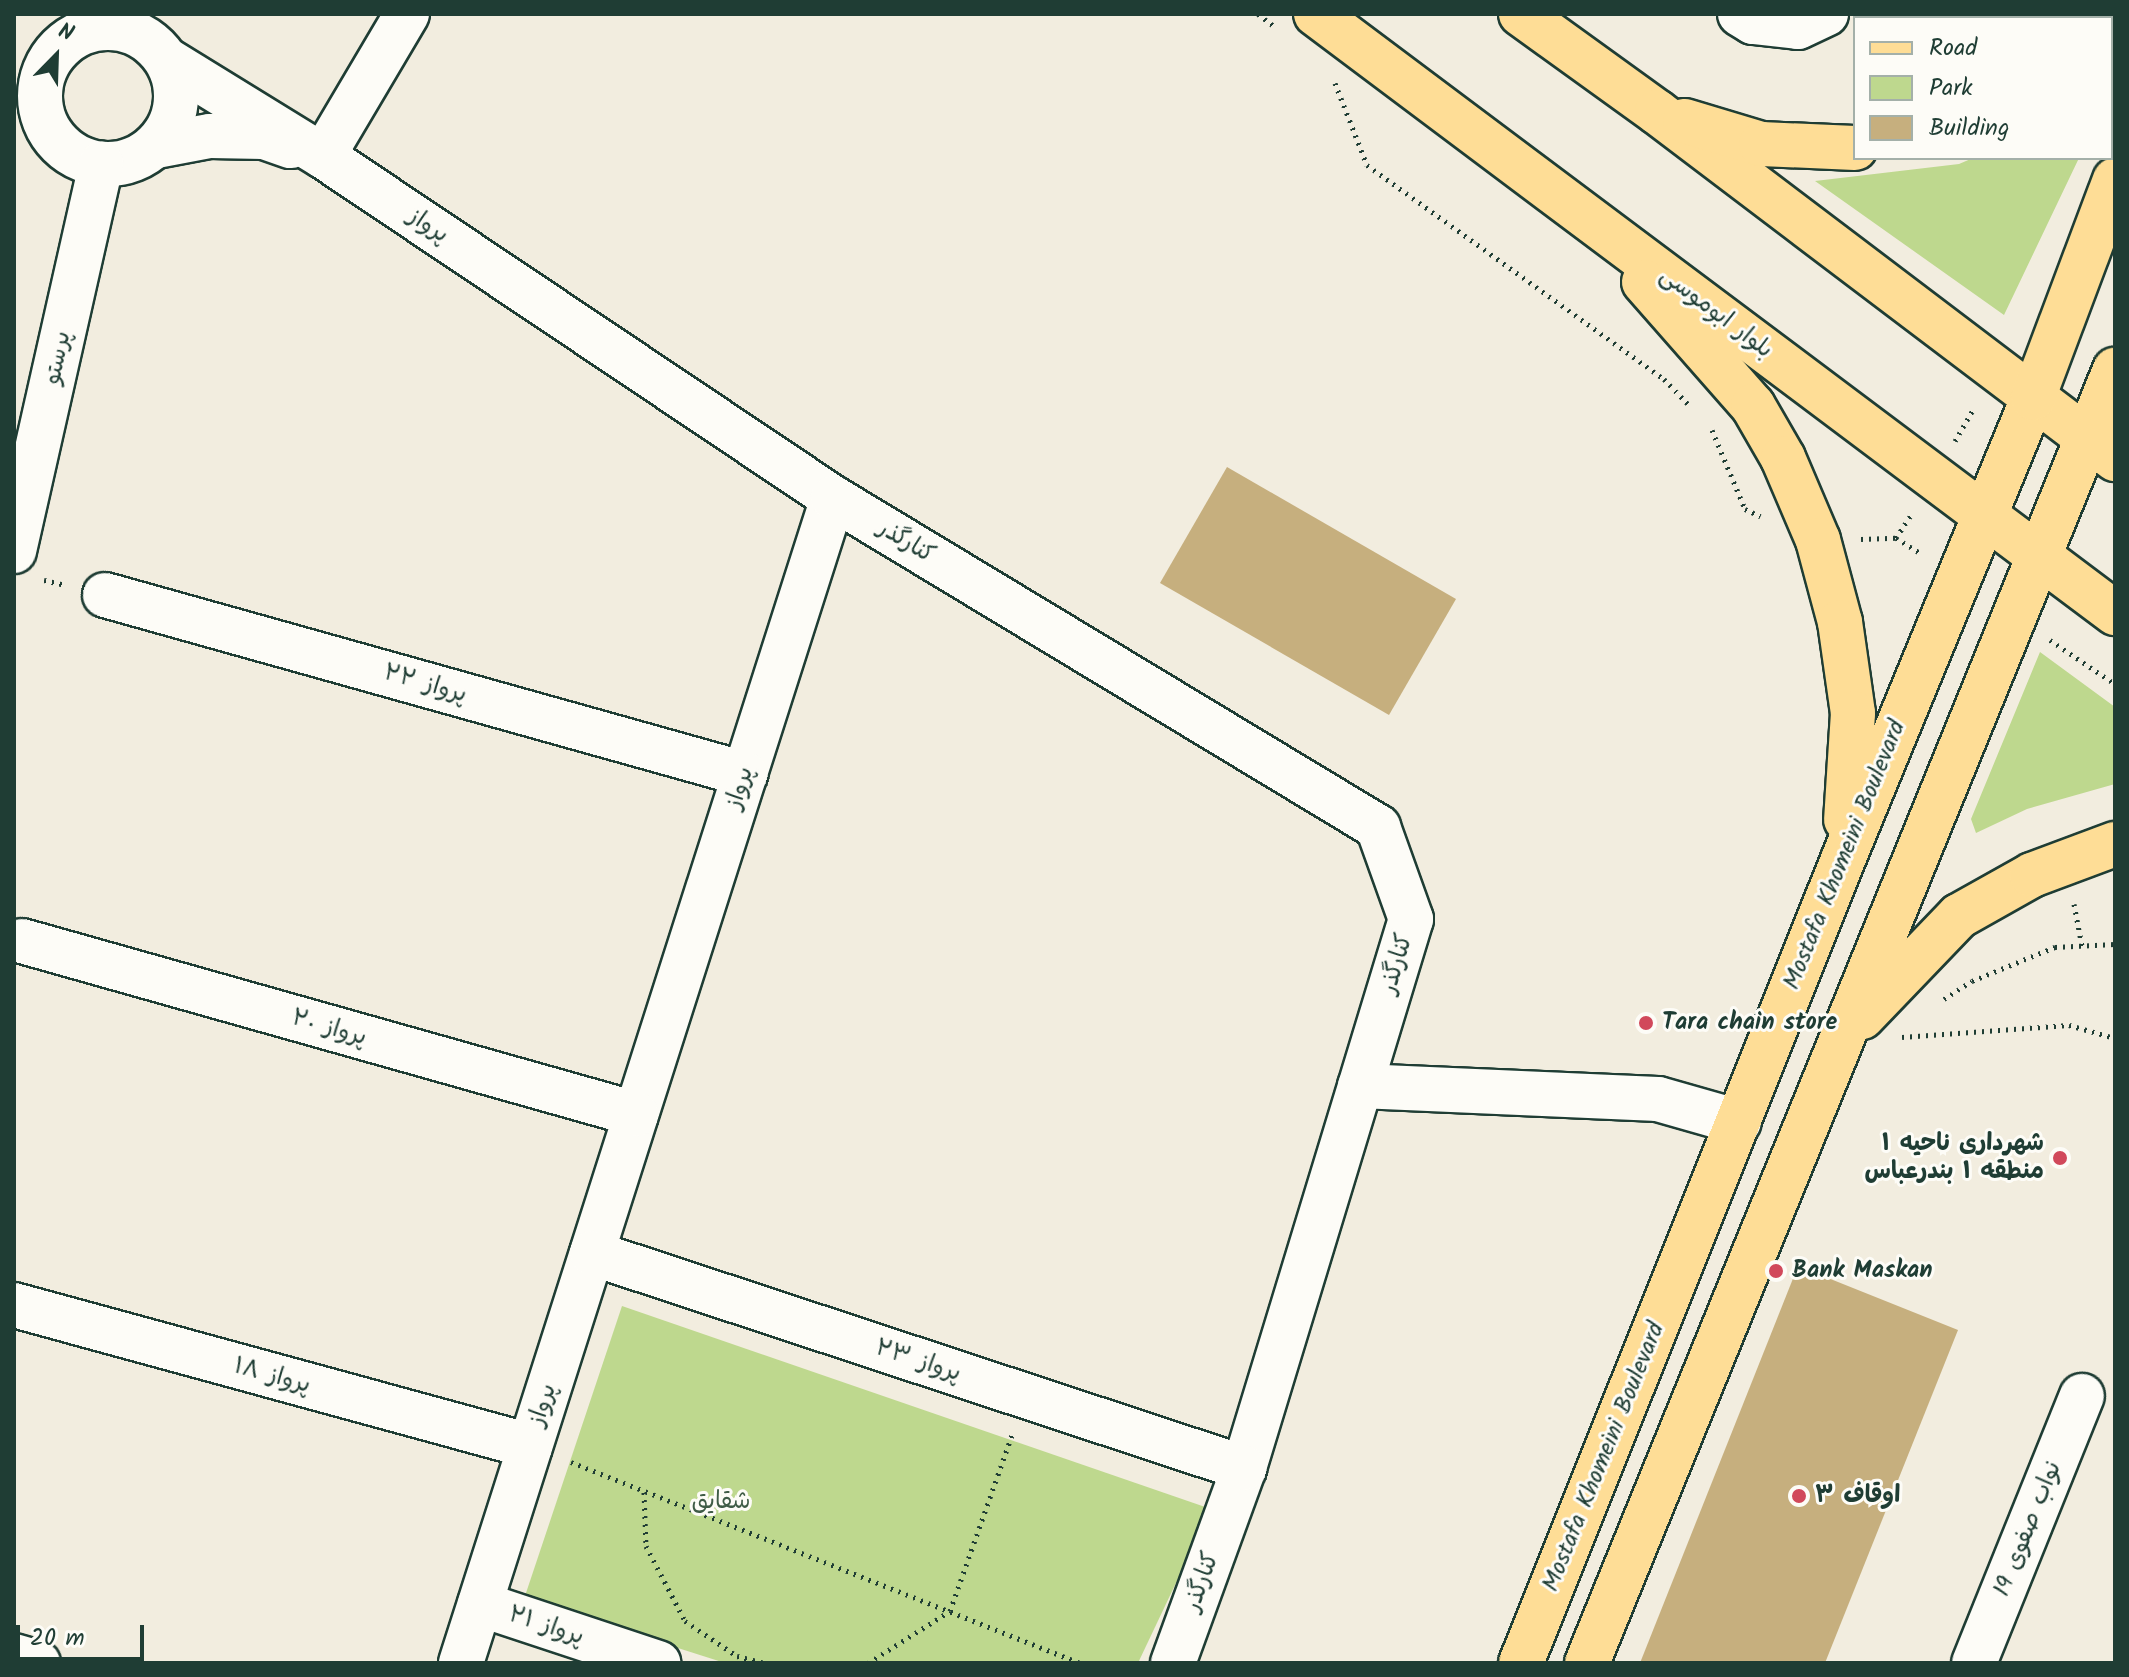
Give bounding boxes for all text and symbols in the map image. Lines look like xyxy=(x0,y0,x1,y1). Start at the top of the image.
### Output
text: N xyxy=(52,15,79,52)
north arrow xyxy=(16,16,96,96)
legend xyxy=(1853,16,2113,160)
text: Road xyxy=(1929,29,1977,68)
text: Park xyxy=(1929,69,1973,108)
text: Building xyxy=(1929,109,2009,148)
street label: پرواز xyxy=(402,202,454,250)
street label: بلوار ابوموسی xyxy=(1654,261,1778,365)
street label: پرستو xyxy=(38,329,78,387)
street label: کنارگذر xyxy=(872,514,940,570)
street label: پرواز ۲۲ xyxy=(380,658,470,710)
street label: Mostafa Khomeini Boulevard xyxy=(1778,716,1912,994)
street label: پرواز xyxy=(720,763,760,813)
street label: کنارگذر xyxy=(1374,931,1420,997)
street label: پرواز ۲۰ xyxy=(288,1004,370,1052)
place label: Tara chain store xyxy=(1662,1009,1837,1037)
marker: Tara chain store xyxy=(1637,1014,1655,1032)
place label: شهرداری ناحیه ۱ منطقه ۱ بندرعباس xyxy=(1865,1130,2044,1186)
marker: شهرداری ناحیه ۱ منطقه ۱ بندرعباس xyxy=(2051,1149,2069,1167)
place label: Bank Maskan xyxy=(1792,1257,1933,1285)
marker: Bank Maskan xyxy=(1767,1262,1785,1280)
street label: Mostafa Khomeini Boulevard xyxy=(1537,1318,1671,1596)
street label: پرواز ۲۳ xyxy=(871,1334,965,1388)
street label: پرواز ۱۸ xyxy=(230,1352,314,1400)
street label: پرواز xyxy=(523,1380,563,1430)
street label: نواب صفوی 19 xyxy=(1988,1457,2068,1601)
place label: اوقاف ۳ xyxy=(1815,1482,1900,1510)
marker: اوقاف ۳ xyxy=(1790,1487,1808,1505)
park label: شقایق xyxy=(691,1488,751,1516)
street label: کنارگذر xyxy=(1178,1548,1226,1616)
street label: پرواز ۲۱ xyxy=(505,1600,587,1652)
scale bar xyxy=(20,1609,148,1659)
text: 20 m xyxy=(30,1619,85,1658)

